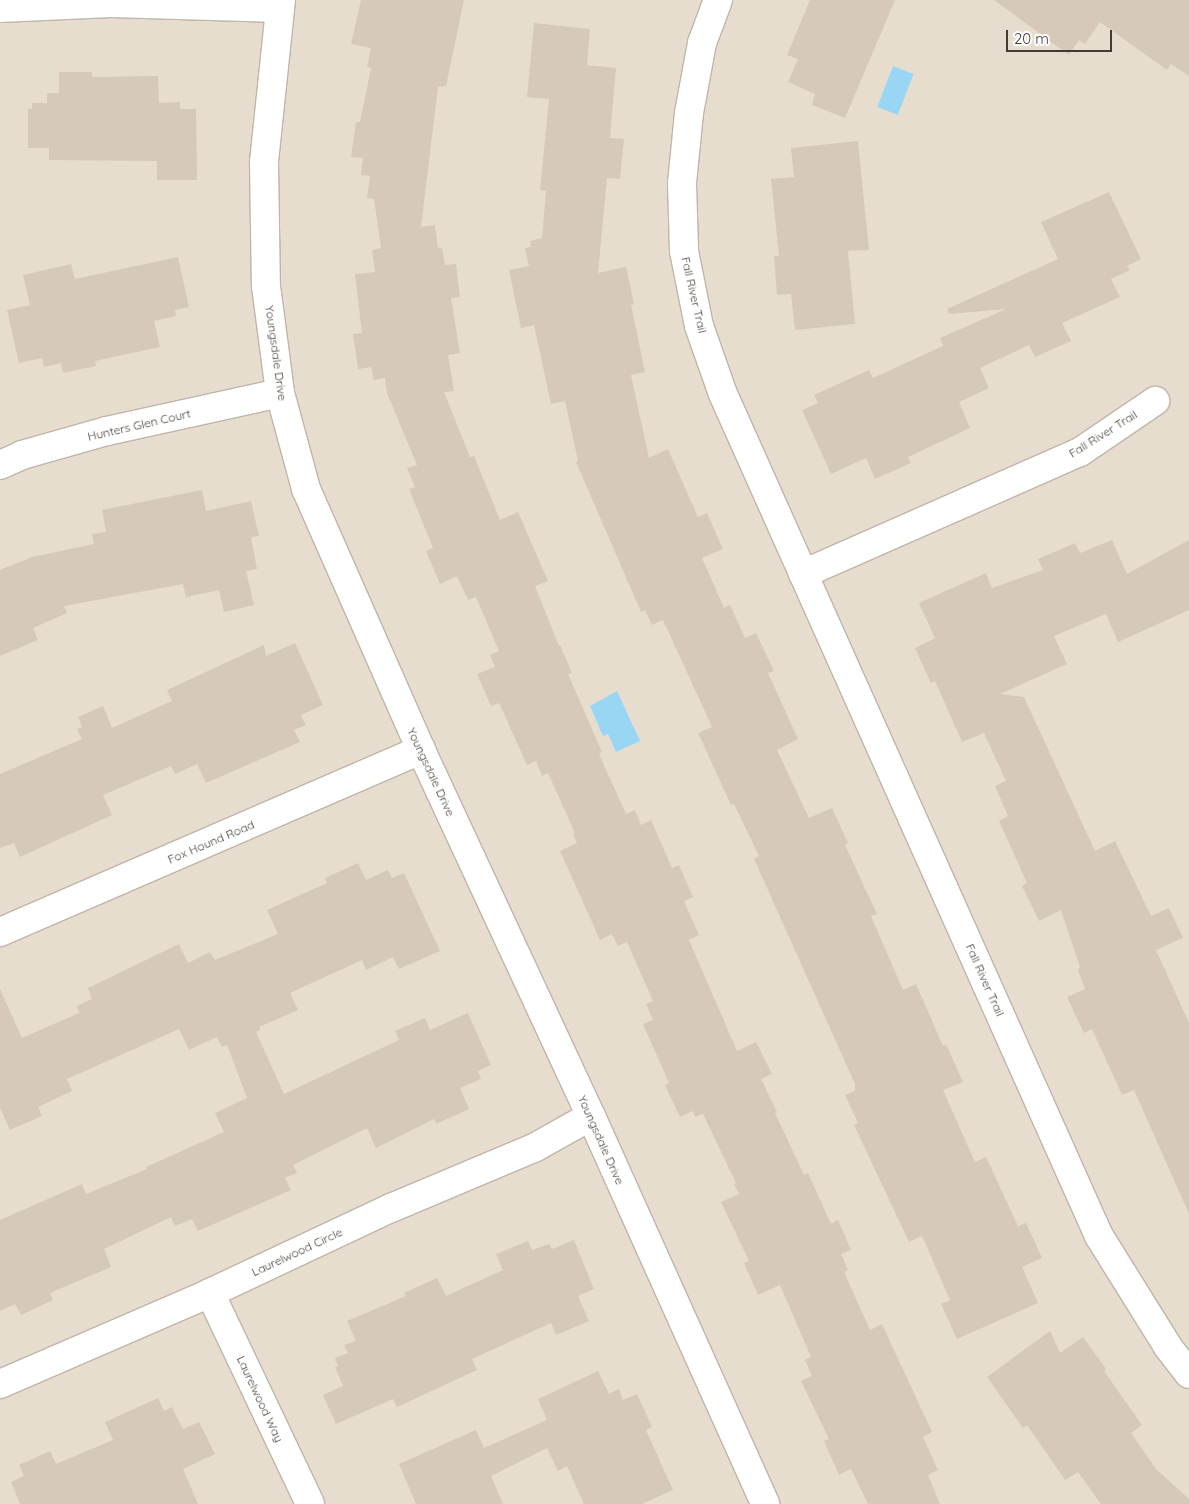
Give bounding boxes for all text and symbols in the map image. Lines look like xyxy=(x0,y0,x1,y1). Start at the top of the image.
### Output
scale bar xyxy=(1009,20,1115,52)
text: 20 m xyxy=(1014,29,1049,48)
street label: Fall River Trail xyxy=(678,255,710,335)
street label: Youngsdale Drive xyxy=(262,304,290,402)
street label: Hunters Glen Court xyxy=(86,406,192,444)
street label: Fall River Trail xyxy=(1066,407,1140,461)
street label: Youngsdale Drive xyxy=(404,725,458,819)
street label: Fox Hound Road xyxy=(165,817,257,867)
street label: Fall River Trail xyxy=(963,942,1007,1018)
street label: Youngsdale Drive xyxy=(575,1093,627,1187)
street label: Laurelwood Circle xyxy=(249,1225,345,1279)
street label: Laurelwood Way xyxy=(234,1353,286,1445)

